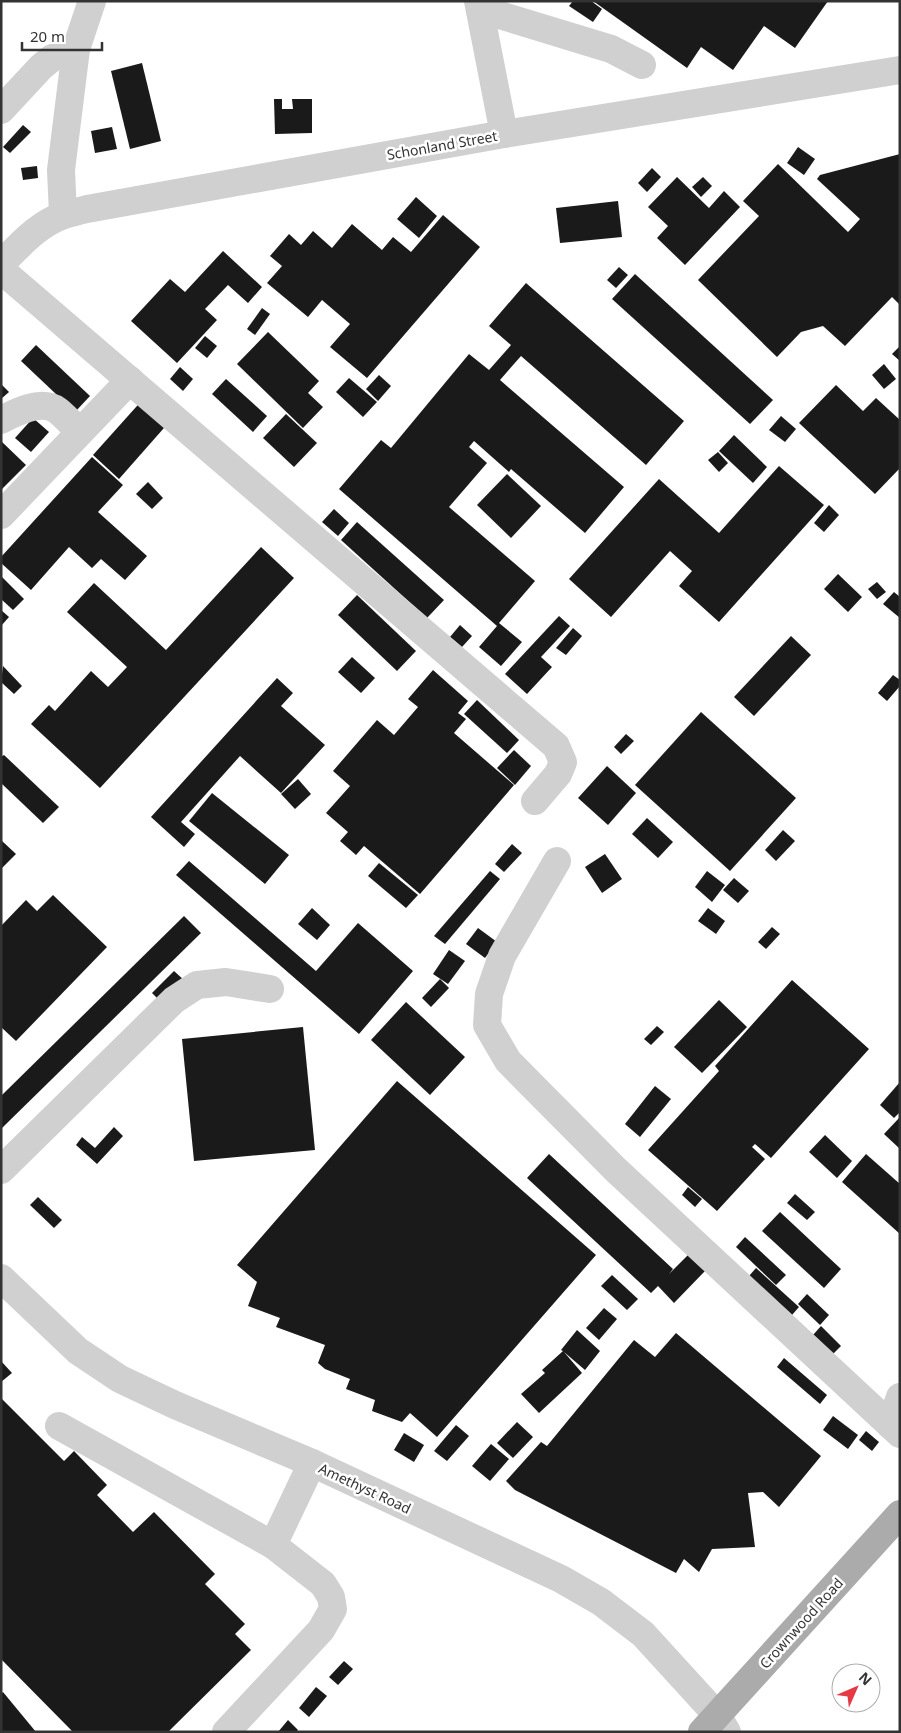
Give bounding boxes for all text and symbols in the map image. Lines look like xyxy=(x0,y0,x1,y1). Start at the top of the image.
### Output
scale bar xyxy=(22,20,102,52)
text: 20 m xyxy=(30,26,65,46)
street label: Schonland Street xyxy=(385,126,499,164)
street label: Amethyst Road xyxy=(316,1458,414,1518)
street label: Crownwood Road xyxy=(755,1574,847,1672)
north arrow xyxy=(831,1663,881,1713)
text: N xyxy=(855,1668,876,1689)

